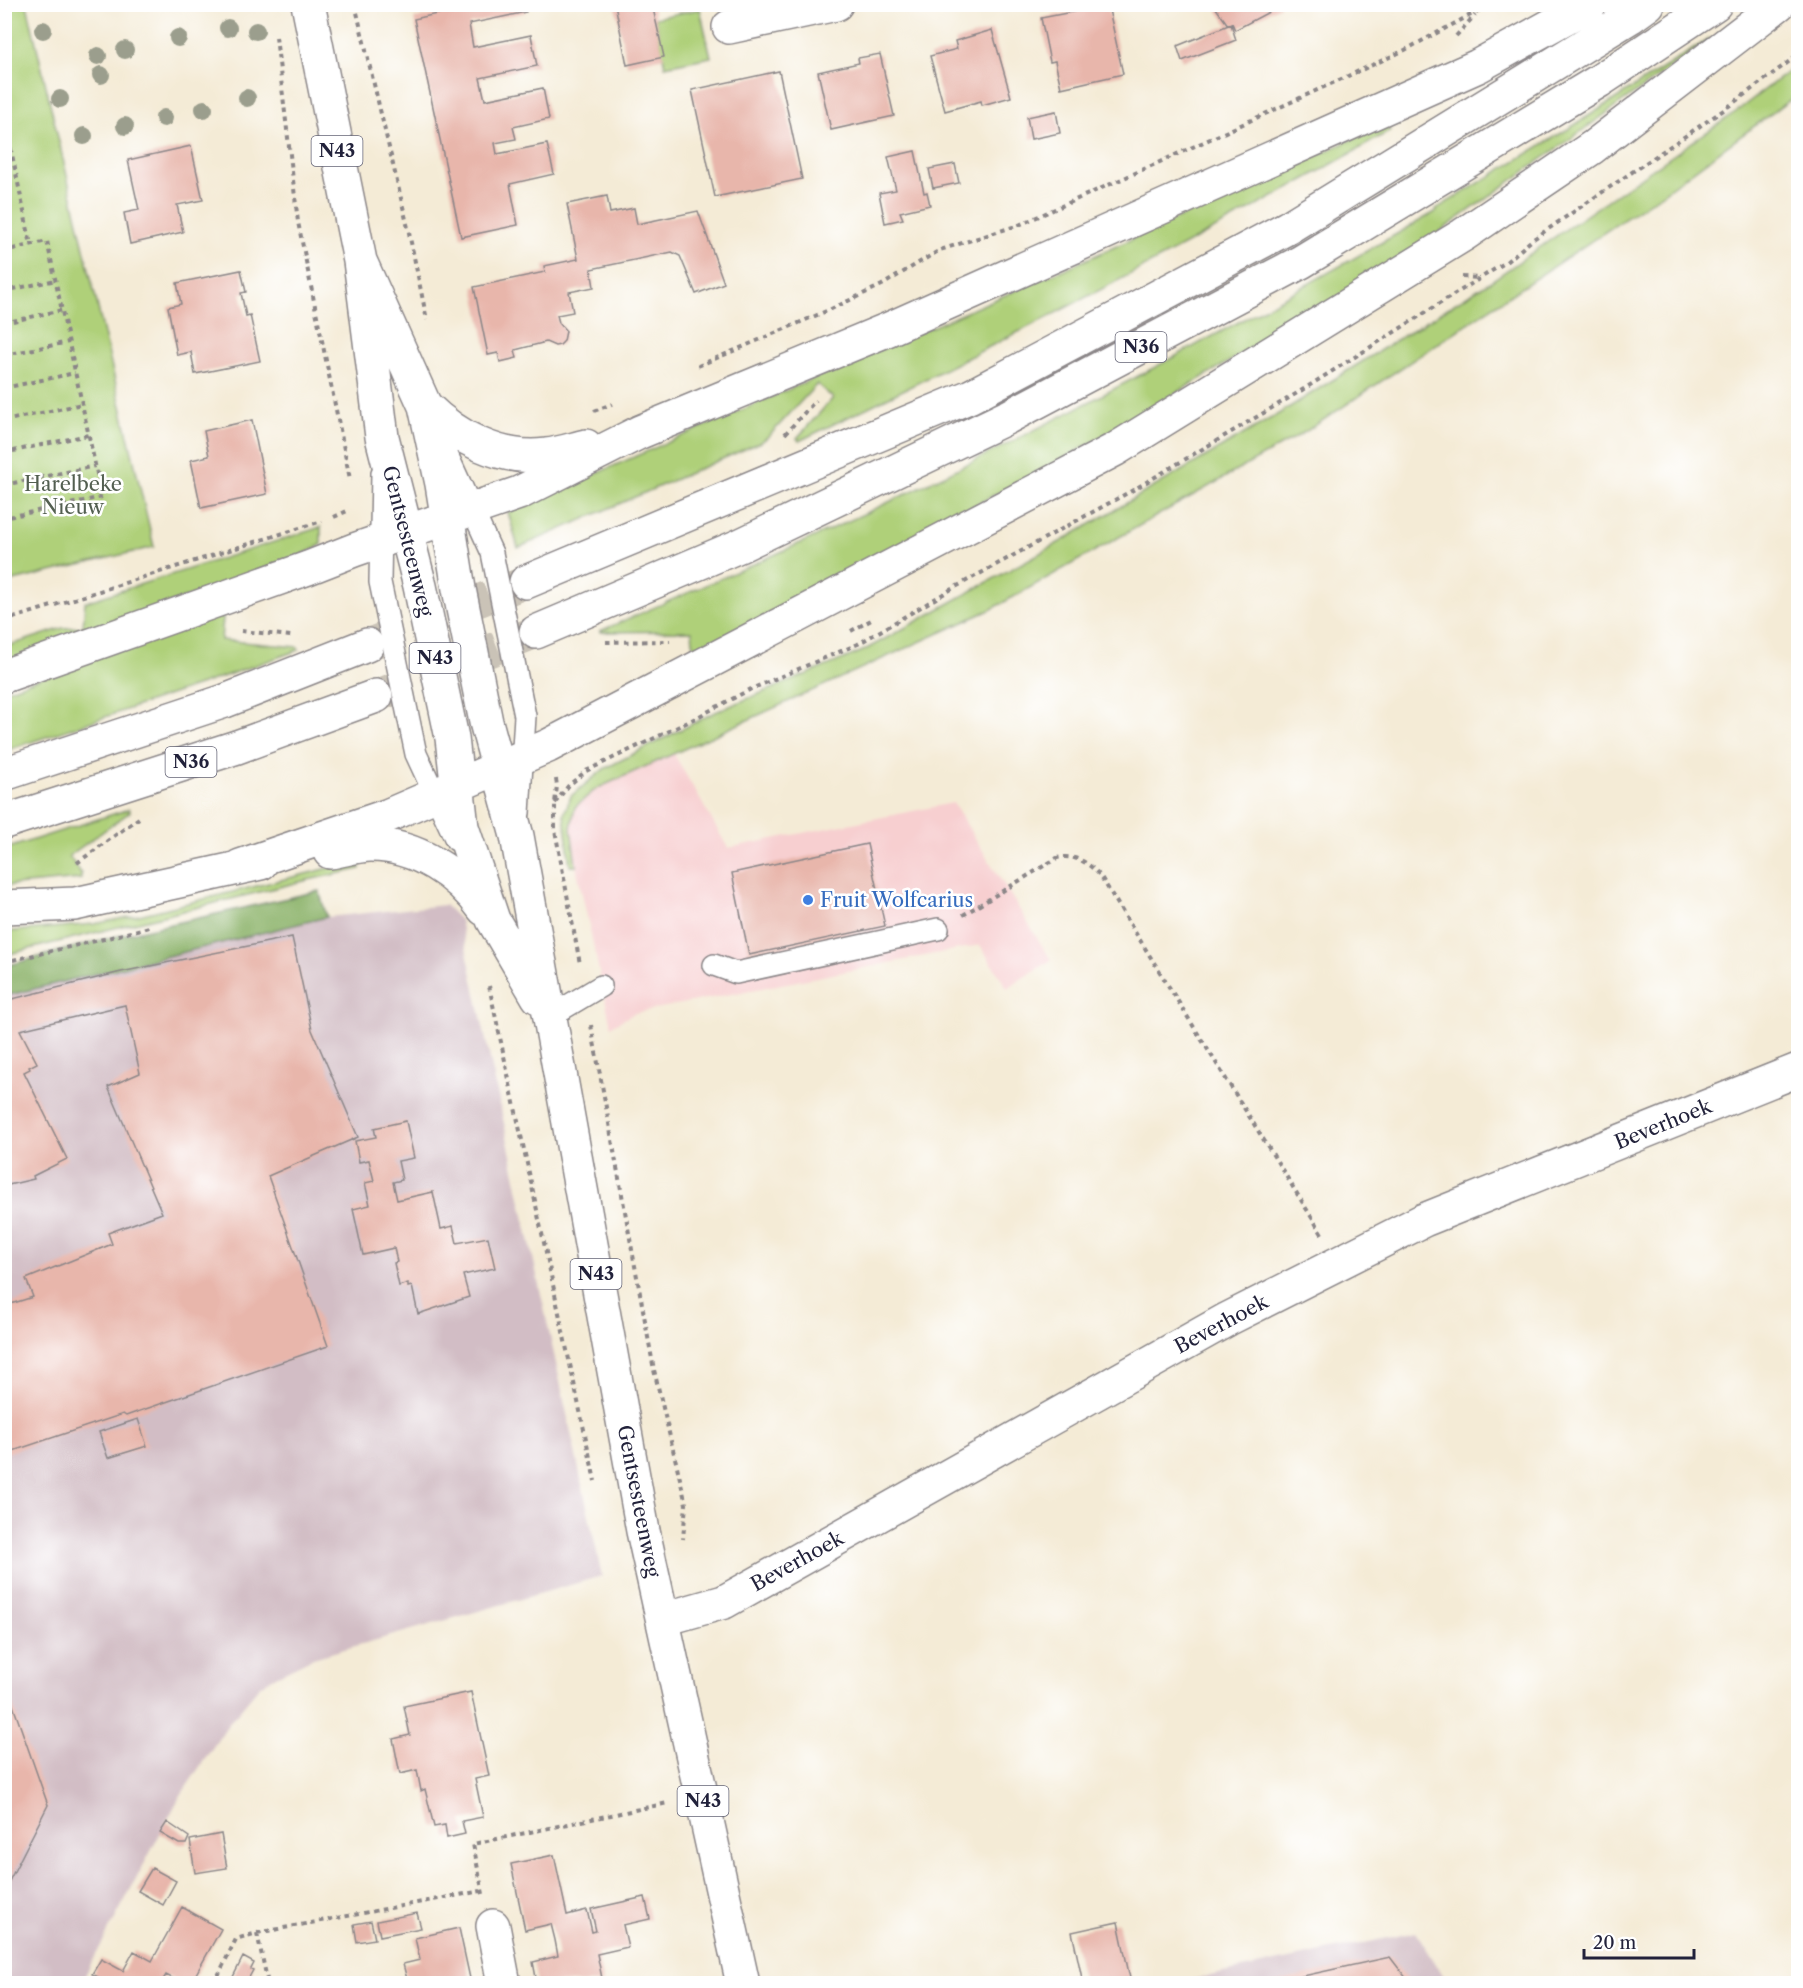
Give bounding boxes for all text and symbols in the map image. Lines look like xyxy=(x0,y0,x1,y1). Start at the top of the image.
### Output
road number: N43 xyxy=(312,136,362,166)
road number: N36 xyxy=(1116,332,1166,362)
street label: Gentsesteenweg xyxy=(378,463,438,619)
park label: Harelbeke Nieuw xyxy=(24,472,122,519)
road number: N43 xyxy=(410,643,460,673)
road number: N36 xyxy=(166,747,216,777)
place label: Fruit Wolfcarius xyxy=(820,888,973,912)
marker: Fruit Wolfcarius xyxy=(801,893,815,907)
street label: Beverhoek xyxy=(1611,1093,1716,1154)
road number: N43 xyxy=(570,1259,622,1289)
street label: Beverhoek xyxy=(1170,1289,1273,1359)
street label: Gentsesteenweg xyxy=(612,1423,666,1580)
street label: Beverhoek xyxy=(746,1525,849,1596)
road number: N43 xyxy=(678,1786,728,1816)
scale bar xyxy=(1584,1922,1694,1960)
text: 20 m xyxy=(1593,1932,1637,1954)

